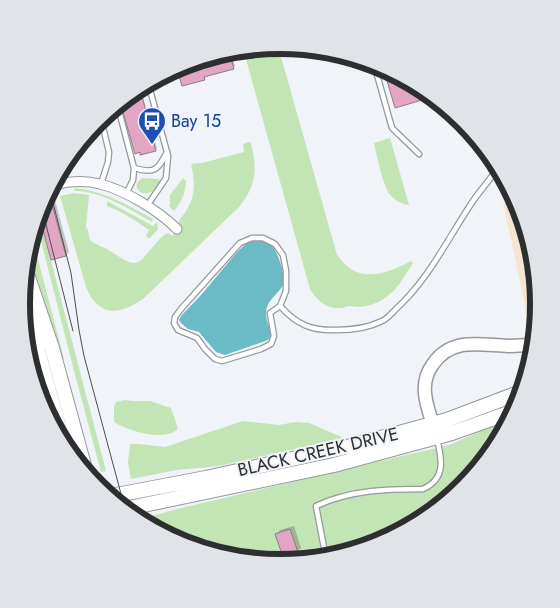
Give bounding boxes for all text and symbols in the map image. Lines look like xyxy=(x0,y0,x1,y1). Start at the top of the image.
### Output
bus stop icon: Bay 15 xyxy=(137,106,167,145)
place label: Bay 15 xyxy=(171,108,221,134)
street label: BLACK CREEK DRIVE xyxy=(235,421,401,483)

